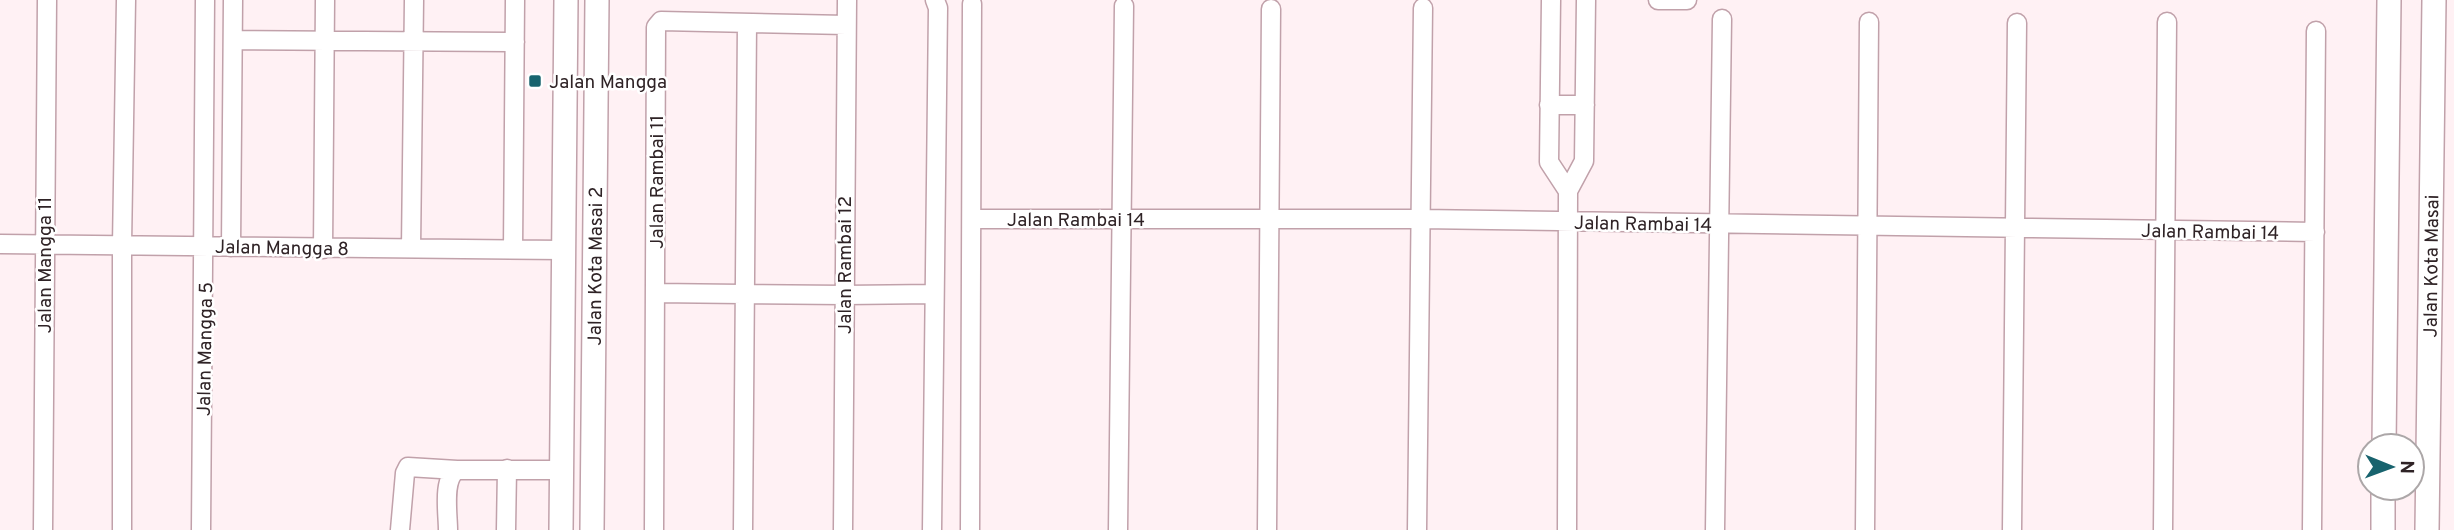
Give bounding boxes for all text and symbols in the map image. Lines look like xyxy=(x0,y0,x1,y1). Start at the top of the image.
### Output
place label: Jalan Mangga xyxy=(549,71,667,95)
marker: Jalan Mangga xyxy=(527,73,543,89)
street label: Jalan Rambai 11 xyxy=(646,115,670,249)
street label: Jalan Kota Masai 2 xyxy=(584,186,609,346)
street label: Jalan Kota Masai xyxy=(2420,194,2445,338)
street label: Jalan Rambai 12 xyxy=(834,196,858,334)
street label: Jalan Mangga 11 xyxy=(34,197,58,333)
street label: Jalan Rambai 14 xyxy=(1007,209,1145,233)
street label: Jalan Rambai 14 xyxy=(1574,212,1712,238)
street label: Jalan Rambai 14 xyxy=(2141,220,2279,246)
street label: Jalan Mangga 8 xyxy=(215,236,349,262)
street label: Jalan Mangga 5 xyxy=(193,282,219,416)
north arrow xyxy=(2356,432,2426,502)
text: N xyxy=(2394,460,2418,474)

